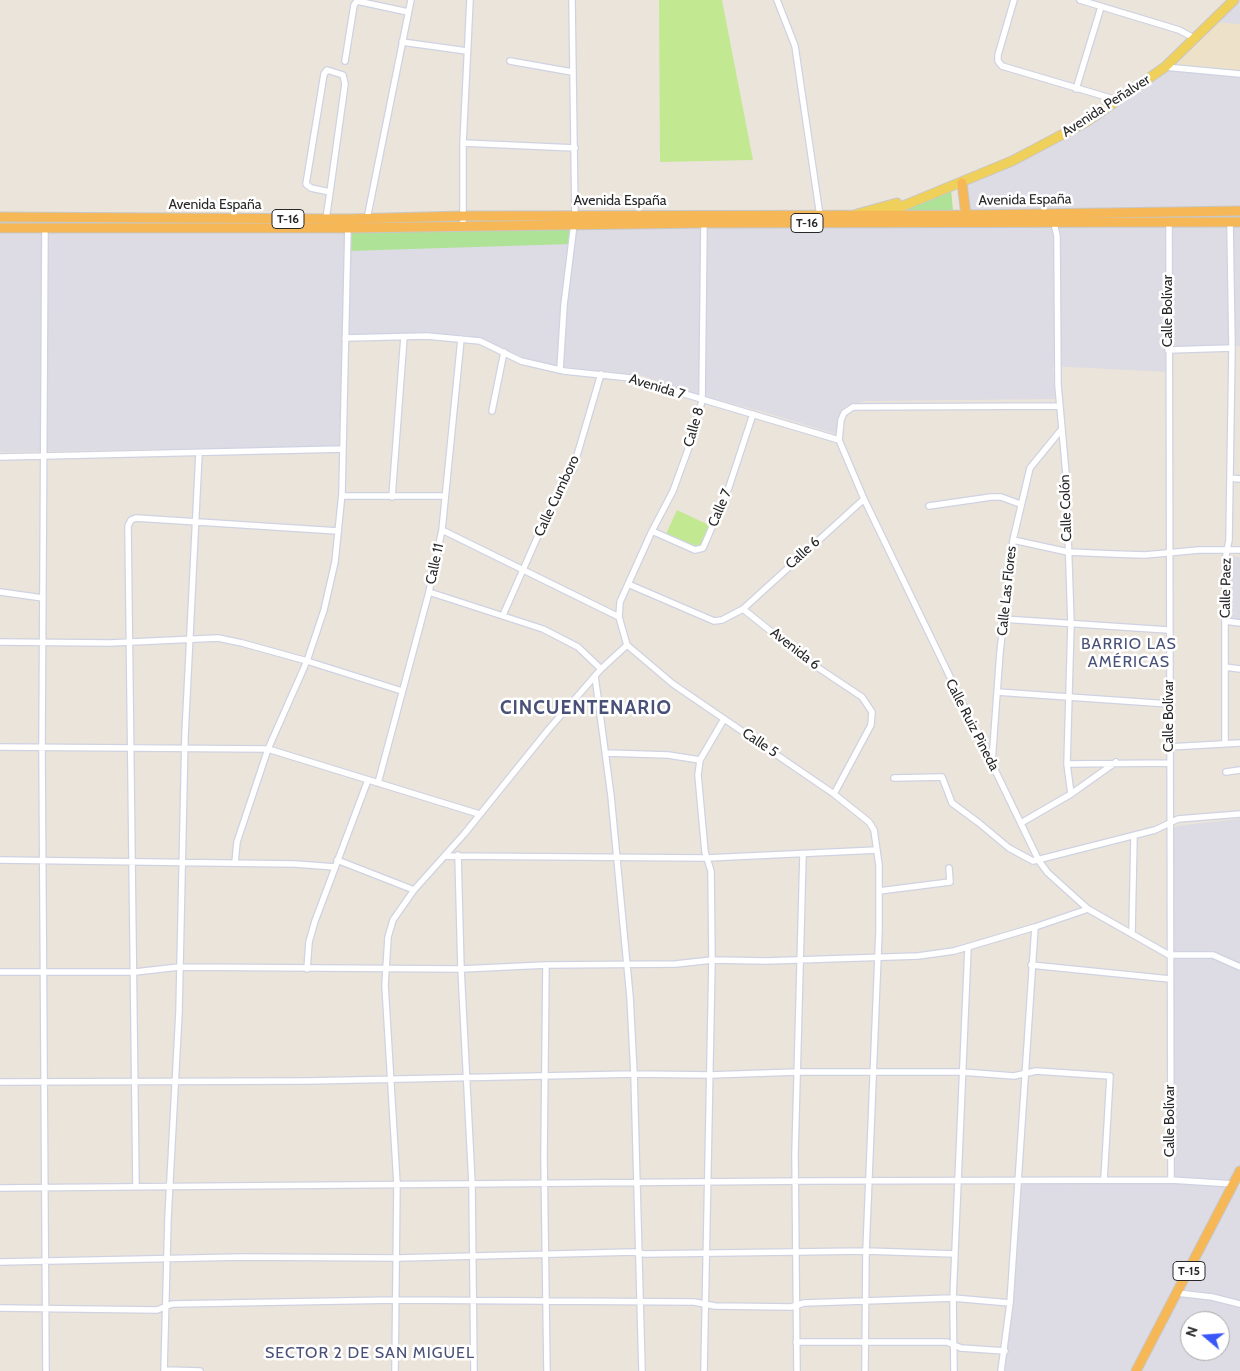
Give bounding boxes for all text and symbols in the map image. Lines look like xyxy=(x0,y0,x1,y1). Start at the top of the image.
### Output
street label: Avenida Peñalver xyxy=(1059,71,1153,141)
street label: Avenida España xyxy=(978,191,1072,209)
street label: Avenida España xyxy=(573,193,667,209)
street label: Avenida España xyxy=(168,197,262,213)
road number: T-16 xyxy=(272,210,304,228)
road number: T-16 xyxy=(791,214,823,232)
street label: Calle Bolívar xyxy=(1160,275,1176,347)
street label: Avenida 7 xyxy=(627,371,687,403)
street label: Calle 8 xyxy=(680,405,708,449)
street label: Calle Cumboro xyxy=(531,453,583,539)
street label: Calle Colón xyxy=(1056,474,1076,542)
street label: Calle 7 xyxy=(705,487,735,529)
street label: Calle 6 xyxy=(782,533,824,573)
street label: Calle 11 xyxy=(422,542,448,586)
street label: Calle Las Flores xyxy=(994,545,1020,637)
street label: Calle Paez xyxy=(1217,558,1235,618)
street label: Avenida 6 xyxy=(767,624,823,674)
district label: BARRIO LAS AMÉRICAS xyxy=(1080,634,1178,672)
street label: Calle Ruiz Pineda xyxy=(942,676,1002,774)
street label: Calle Bolívar xyxy=(1161,680,1177,752)
district label: CINCUENTENARIO xyxy=(498,697,674,719)
street label: Calle 5 xyxy=(739,725,781,761)
street label: Calle Bolívar xyxy=(1162,1085,1178,1157)
road number: T-15 xyxy=(1173,1262,1205,1280)
north arrow xyxy=(1180,1311,1230,1361)
text: N xyxy=(1182,1324,1202,1339)
district label: SECTOR 2 DE SAN MIGUEL xyxy=(262,1343,478,1363)

